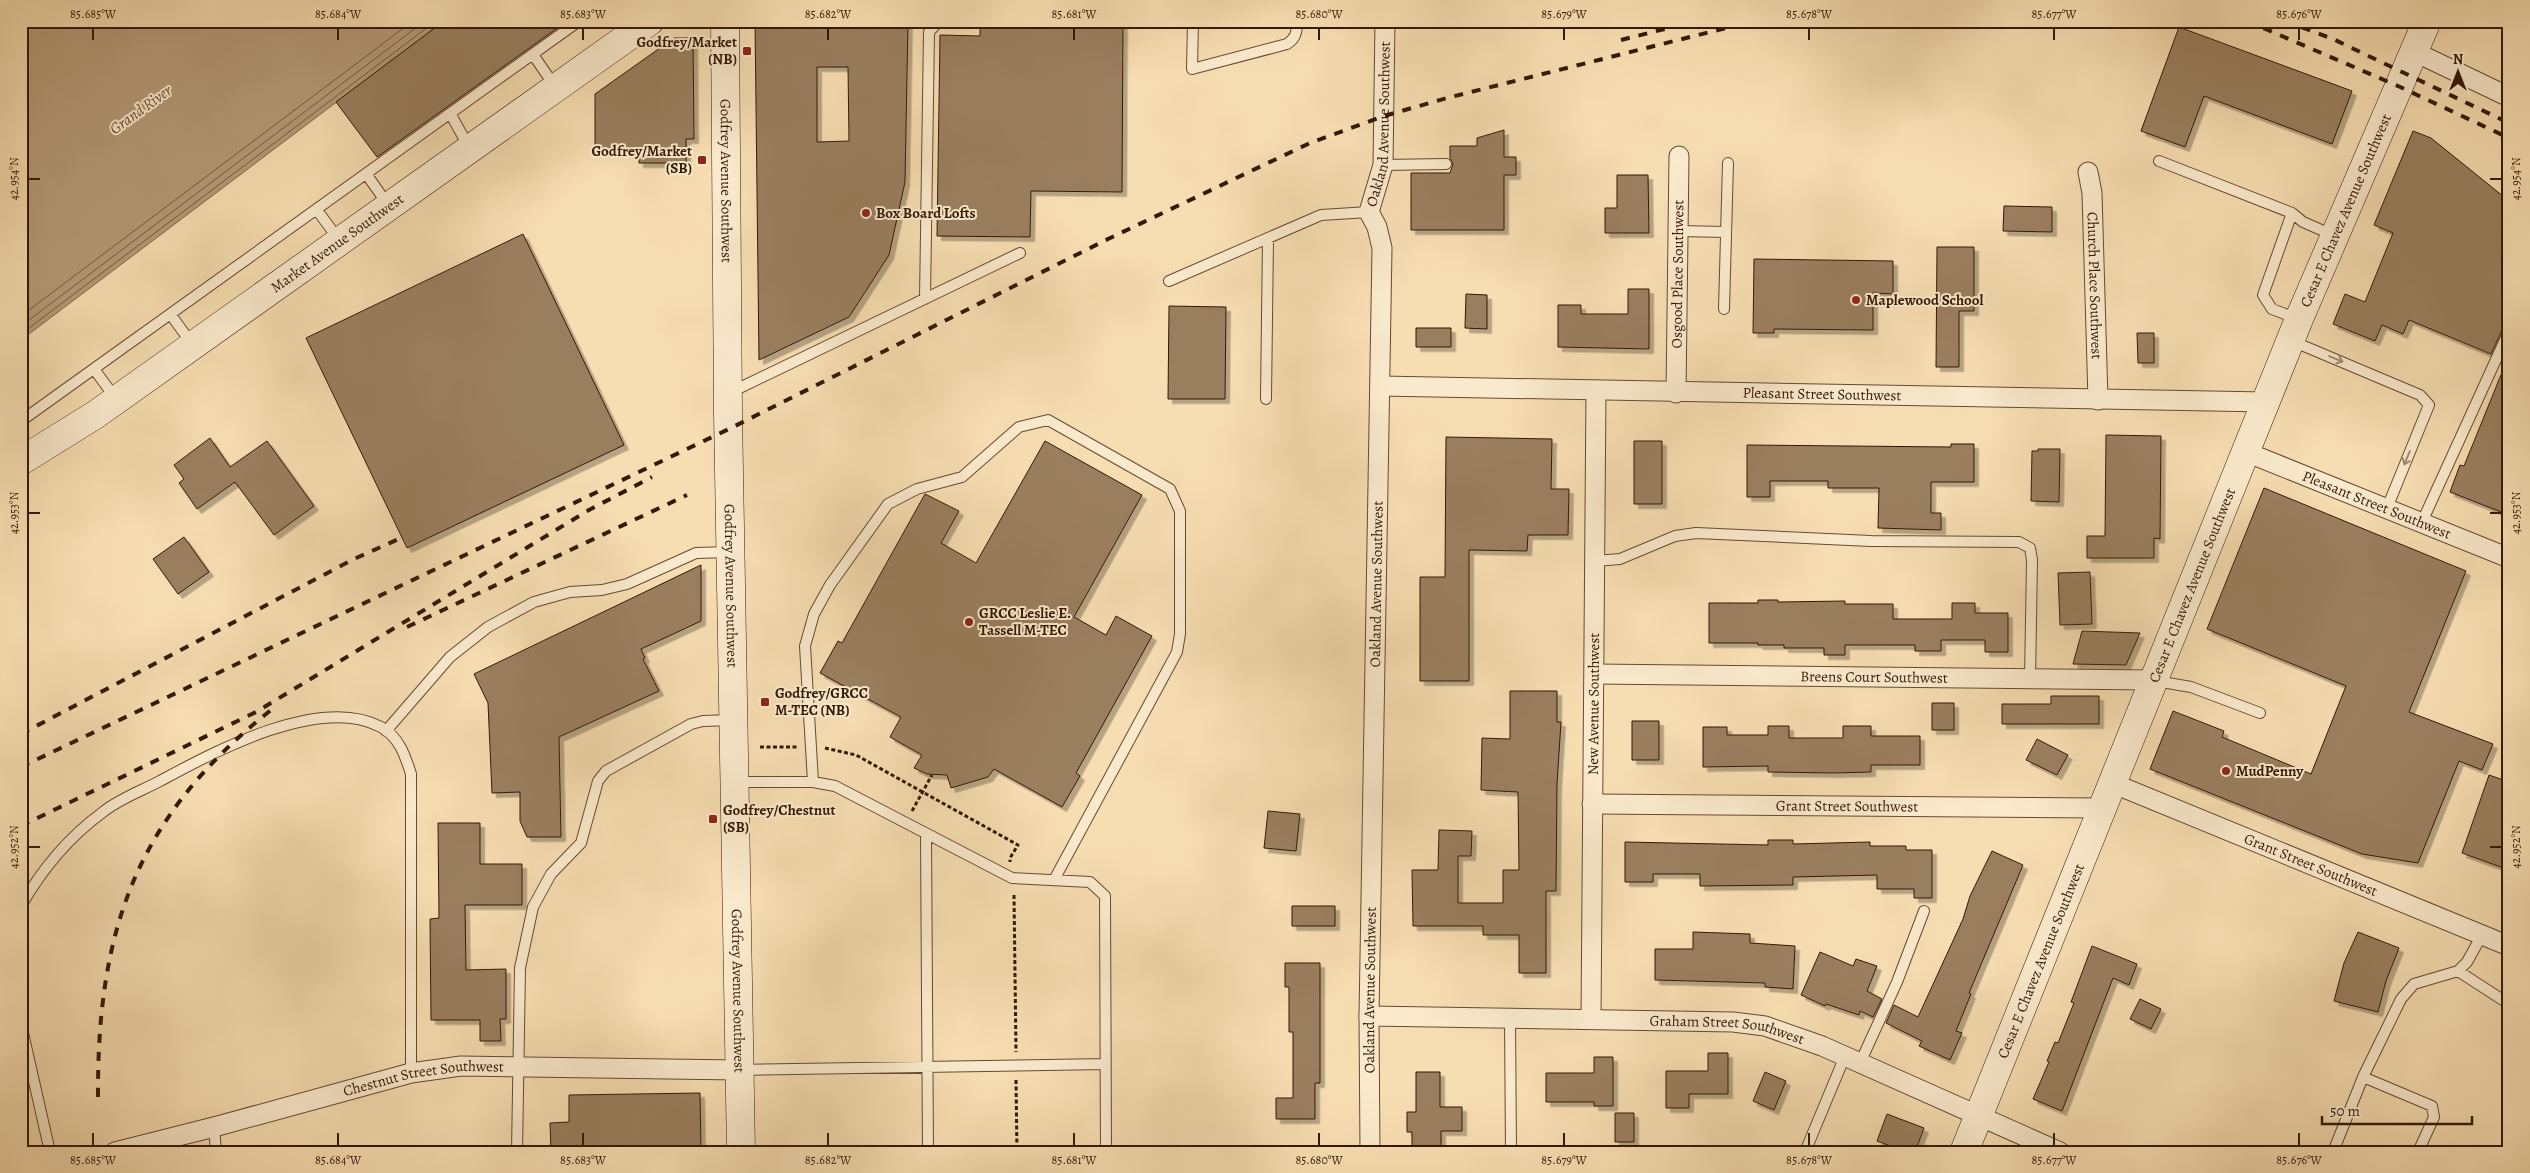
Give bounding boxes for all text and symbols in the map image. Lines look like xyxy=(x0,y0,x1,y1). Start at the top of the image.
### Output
text: 85.685°W xyxy=(70,6,117,22)
text: 85.684°W xyxy=(315,6,362,22)
text: 85.683°W xyxy=(560,6,607,22)
text: 85.682°W xyxy=(805,6,852,22)
text: 85.681°W xyxy=(1052,6,1097,22)
text: 85.680°W xyxy=(1295,6,1343,22)
text: 85.679°W xyxy=(1541,6,1588,22)
text: 85.678°W xyxy=(1786,6,1833,22)
text: 85.677°W xyxy=(2031,6,2077,22)
text: 85.676°W xyxy=(2276,6,2323,22)
place label: Godfrey/Market (NB) xyxy=(637,32,737,69)
street label: Oakland Avenue Southwest xyxy=(1361,41,1395,209)
marker: Godfrey/Market (NB) xyxy=(741,45,753,57)
north arrow xyxy=(2432,48,2482,98)
text: N xyxy=(2453,50,2463,69)
water label: Grand River xyxy=(105,80,177,140)
street label: Godfrey Avenue Southwest xyxy=(716,99,737,263)
street label: Cesar E Chavez Avenue Southwest xyxy=(2295,111,2396,310)
place label: Godfrey/Market (SB) xyxy=(592,141,692,178)
marker: Godfrey/Market (SB) xyxy=(696,154,708,166)
text: 42.954°N xyxy=(6,157,22,201)
text: 42.954°N xyxy=(2508,157,2524,201)
street label: Market Avenue Southwest xyxy=(267,189,408,297)
street label: Osgood Place Southwest xyxy=(1667,199,1688,349)
place label: Box Board Lofts xyxy=(876,203,976,223)
marker: Box Board Lofts xyxy=(860,207,872,219)
street label: Church Place Southwest xyxy=(2083,212,2107,360)
place label: Maplewood School xyxy=(1866,290,1984,310)
marker: Maplewood School xyxy=(1850,294,1862,306)
one-way arrow xyxy=(2328,355,2343,365)
street label: Pleasant Street Southwest xyxy=(1742,383,1902,405)
one-way arrow xyxy=(2402,450,2412,465)
street label: Pleasant Street Southwest xyxy=(2299,466,2454,544)
street label: Cesar E Chavez Avenue Southwest xyxy=(2144,485,2240,686)
text: 42.953°N xyxy=(6,491,22,534)
text: 42.953°N xyxy=(2508,491,2524,534)
street label: Oakland Avenue Southwest xyxy=(1365,501,1388,667)
street label: Godfrey Avenue Southwest xyxy=(720,504,742,668)
place label: GRCC Leslie E. Tassell M-TEC xyxy=(979,603,1071,640)
marker: GRCC Leslie E. Tassell M-TEC xyxy=(963,616,975,628)
street label: New Avenue Southwest xyxy=(1583,633,1604,775)
street label: Breens Court Southwest xyxy=(1800,666,1948,688)
place label: Godfrey/GRCC M-TEC (NB) xyxy=(775,683,868,720)
marker: Godfrey/GRCC M-TEC (NB) xyxy=(759,696,771,708)
place label: MudPenny xyxy=(2236,761,2304,781)
marker: MudPenny xyxy=(2220,765,2232,777)
street label: Grant Street Southwest xyxy=(1776,795,1918,817)
place label: Godfrey/Chestnut (SB) xyxy=(723,800,835,837)
marker: Godfrey/Chestnut (SB) xyxy=(707,813,719,825)
text: 42.952°N xyxy=(6,825,22,869)
text: 42.952°N xyxy=(2508,825,2524,869)
street label: Grant Street Southwest xyxy=(2241,828,2381,901)
street label: Cesar E Chavez Avenue Southwest xyxy=(1993,860,2089,1061)
street label: Oakland Avenue Southwest xyxy=(1359,907,1381,1073)
street label: Godfrey Avenue Southwest xyxy=(727,909,750,1073)
street label: Graham Street Southwest xyxy=(1649,1011,1807,1049)
street label: Chestnut Street Southwest xyxy=(341,1056,504,1101)
scale bar xyxy=(2322,1093,2472,1125)
text: 50 m xyxy=(2330,1101,2360,1121)
text: 85.685°W xyxy=(70,1152,117,1168)
text: 85.684°W xyxy=(315,1152,362,1168)
text: 85.683°W xyxy=(560,1152,607,1168)
text: 85.682°W xyxy=(805,1152,852,1168)
text: 85.681°W xyxy=(1052,1152,1097,1168)
text: 85.680°W xyxy=(1295,1152,1343,1168)
text: 85.679°W xyxy=(1541,1152,1588,1168)
text: 85.678°W xyxy=(1786,1152,1833,1168)
text: 85.677°W xyxy=(2031,1152,2077,1168)
text: 85.676°W xyxy=(2276,1152,2323,1168)

